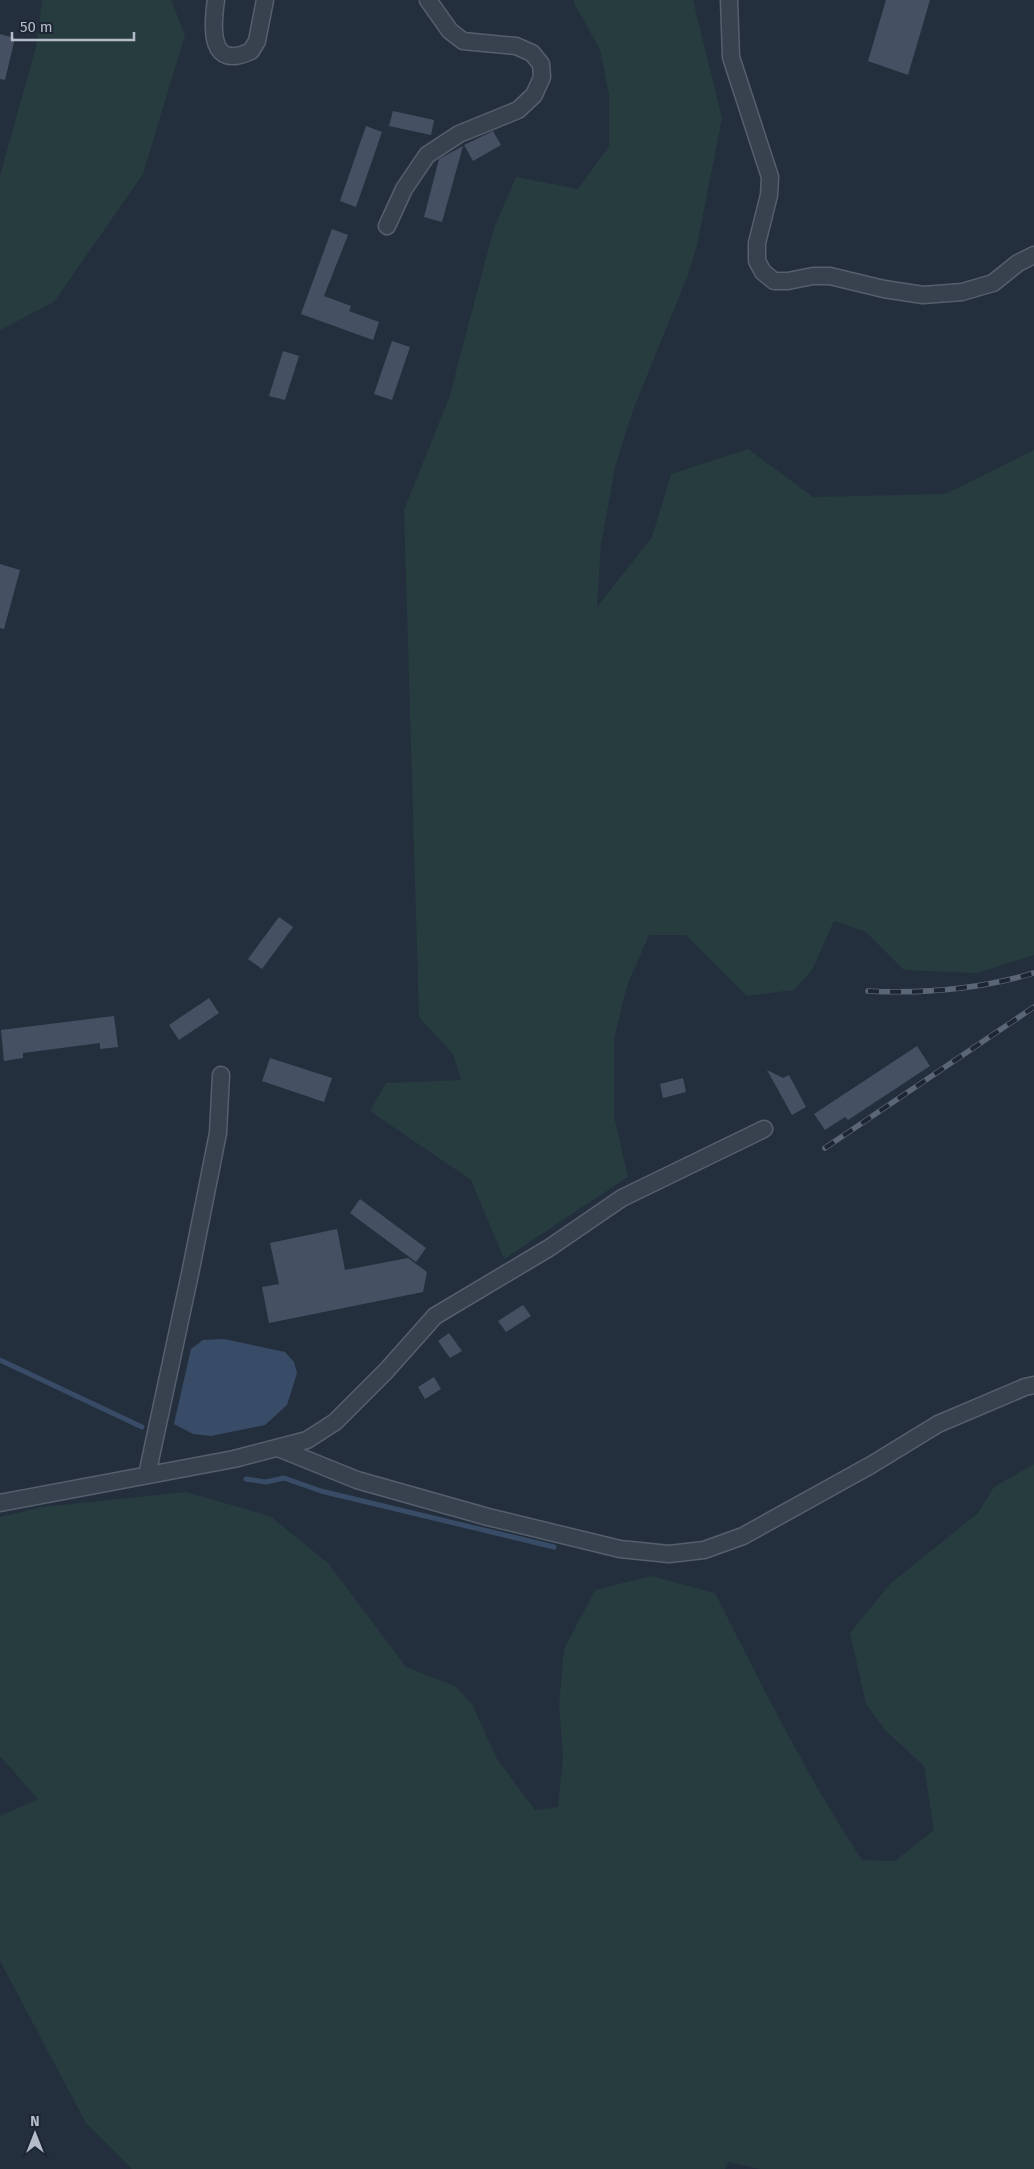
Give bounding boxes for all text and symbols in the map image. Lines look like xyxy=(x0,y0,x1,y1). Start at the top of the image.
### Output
scale bar xyxy=(12,10,135,42)
text: 50 m xyxy=(20,18,53,36)
north arrow xyxy=(10,2109,60,2159)
text: N xyxy=(30,2113,40,2130)

